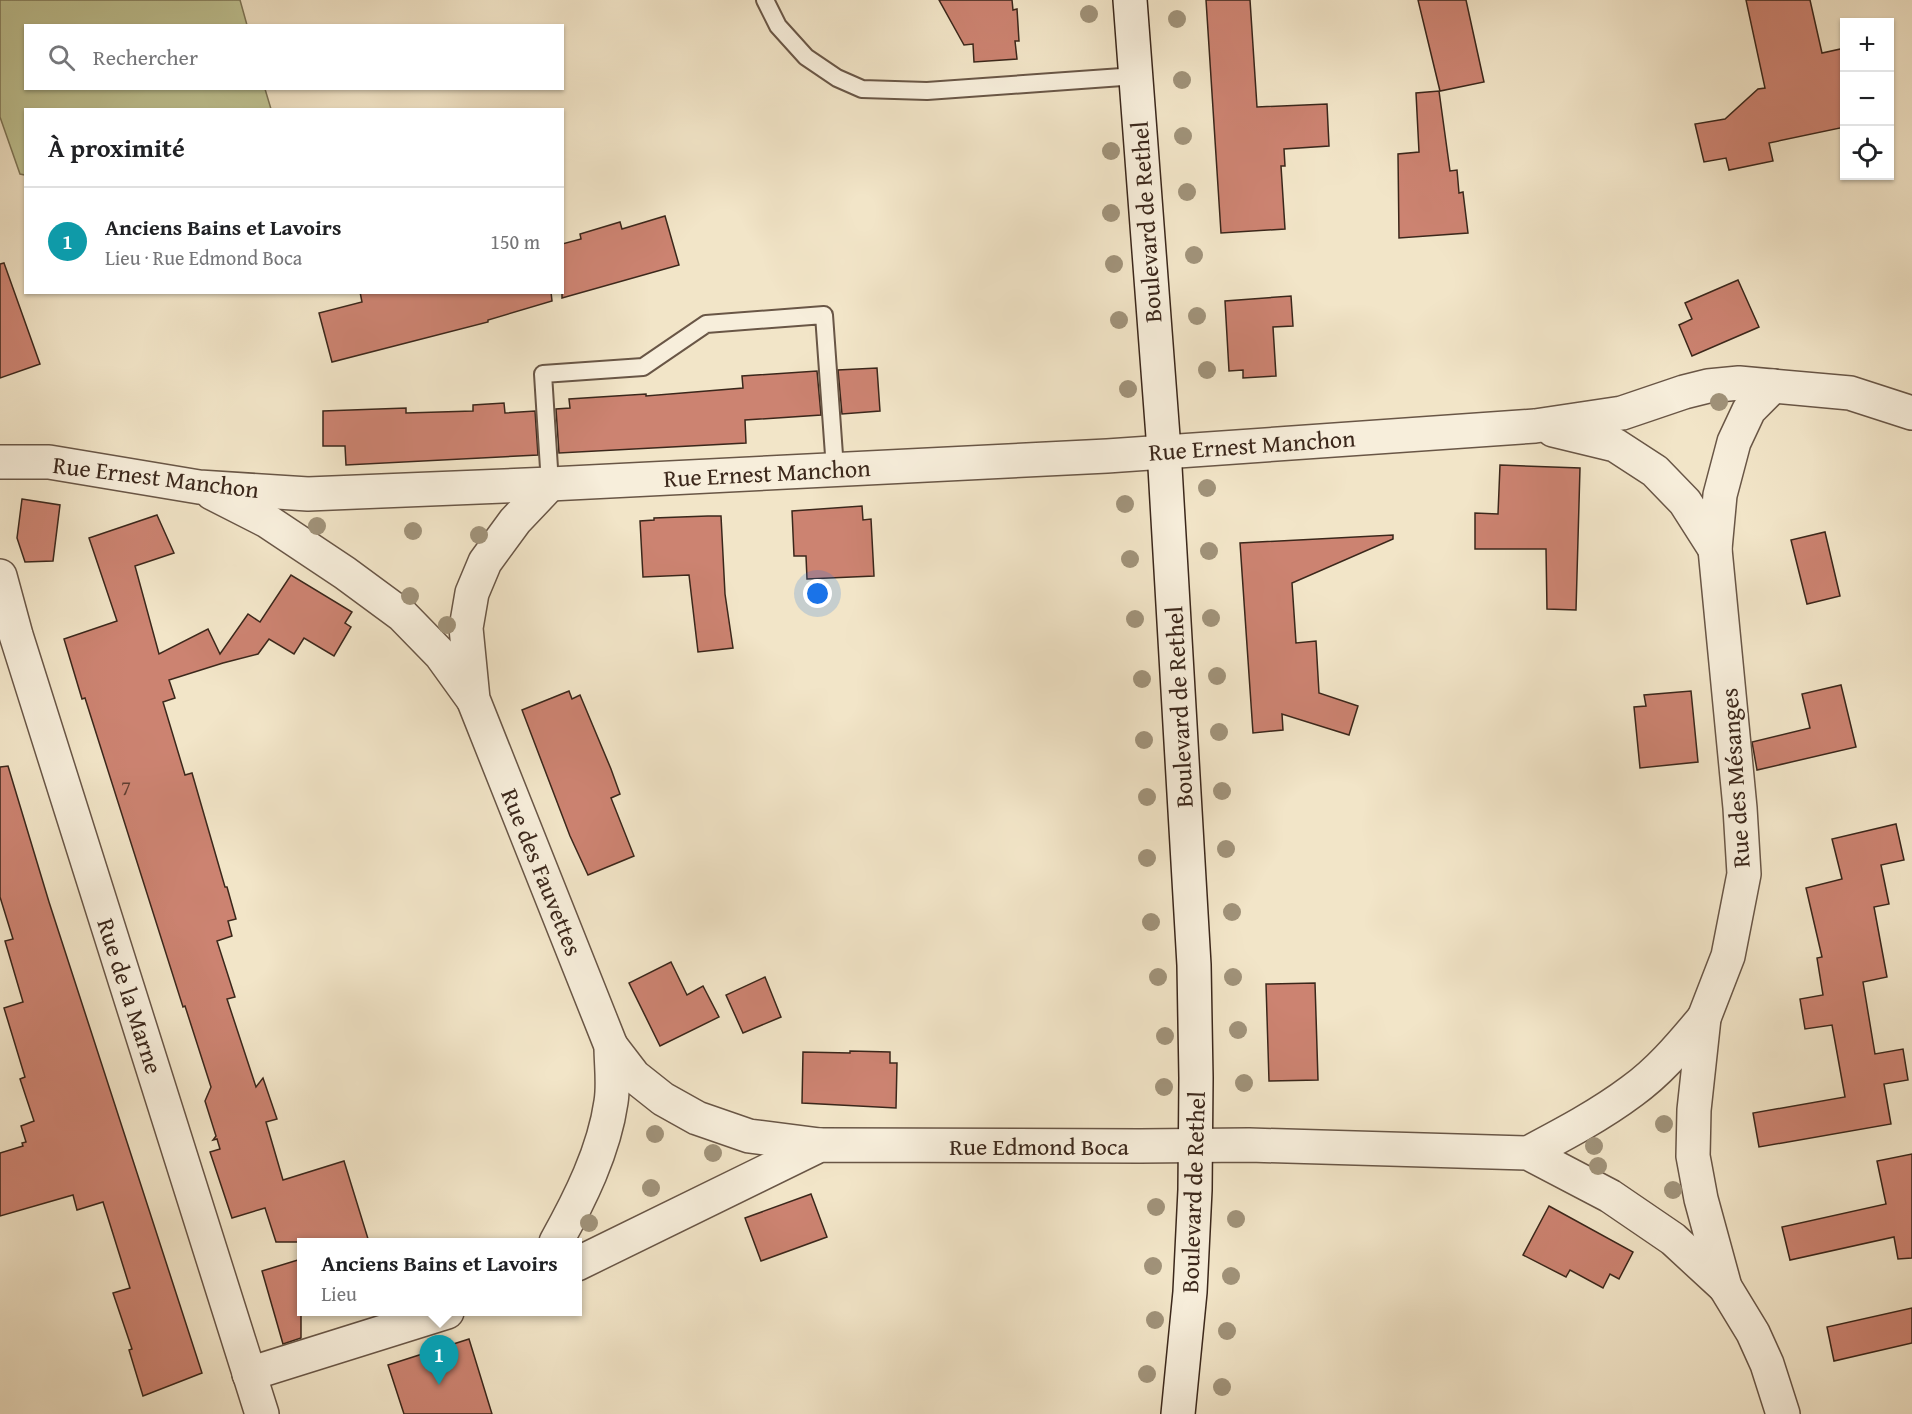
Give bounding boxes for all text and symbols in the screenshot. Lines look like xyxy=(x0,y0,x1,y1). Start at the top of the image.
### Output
map controls xyxy=(1840,18,1894,180)
button: + xyxy=(1840,18,1894,72)
search box xyxy=(24,24,564,90)
icon: search xyxy=(45,41,78,74)
text: Rechercher xyxy=(93,41,198,73)
button: − xyxy=(1840,72,1894,126)
street label: Boulevard de Rethel xyxy=(1121,120,1170,324)
button: locate xyxy=(1840,126,1894,180)
text: À proximité xyxy=(48,128,185,167)
text: Anciens Bains et Lavoirs xyxy=(105,211,341,243)
text: 1 xyxy=(62,227,73,256)
text: 150 m xyxy=(490,227,540,256)
text: Lieu · Rue Edmond Boca xyxy=(105,243,302,272)
street label: Rue Ernest Manchon xyxy=(1147,420,1357,470)
street label: Rue Ernest Manchon xyxy=(51,447,262,507)
street label: Rue Ernest Manchon xyxy=(663,450,872,496)
your location xyxy=(803,579,832,608)
street label: Boulevard de Rethel xyxy=(1156,605,1202,809)
street label: Rue des Mésanges xyxy=(1711,687,1759,869)
house number: 7 xyxy=(121,772,131,803)
street label: Rue des Fauvettes xyxy=(492,783,592,961)
street label: Rue de la Marne xyxy=(88,914,172,1078)
street label: Boulevard de Rethel xyxy=(1172,1090,1214,1293)
street label: Rue Edmond Boca xyxy=(949,1129,1129,1164)
popup xyxy=(297,1238,582,1316)
text: Anciens Bains et Lavoirs xyxy=(321,1247,558,1279)
text: Lieu xyxy=(321,1279,357,1308)
pin: 1 xyxy=(420,1336,458,1385)

